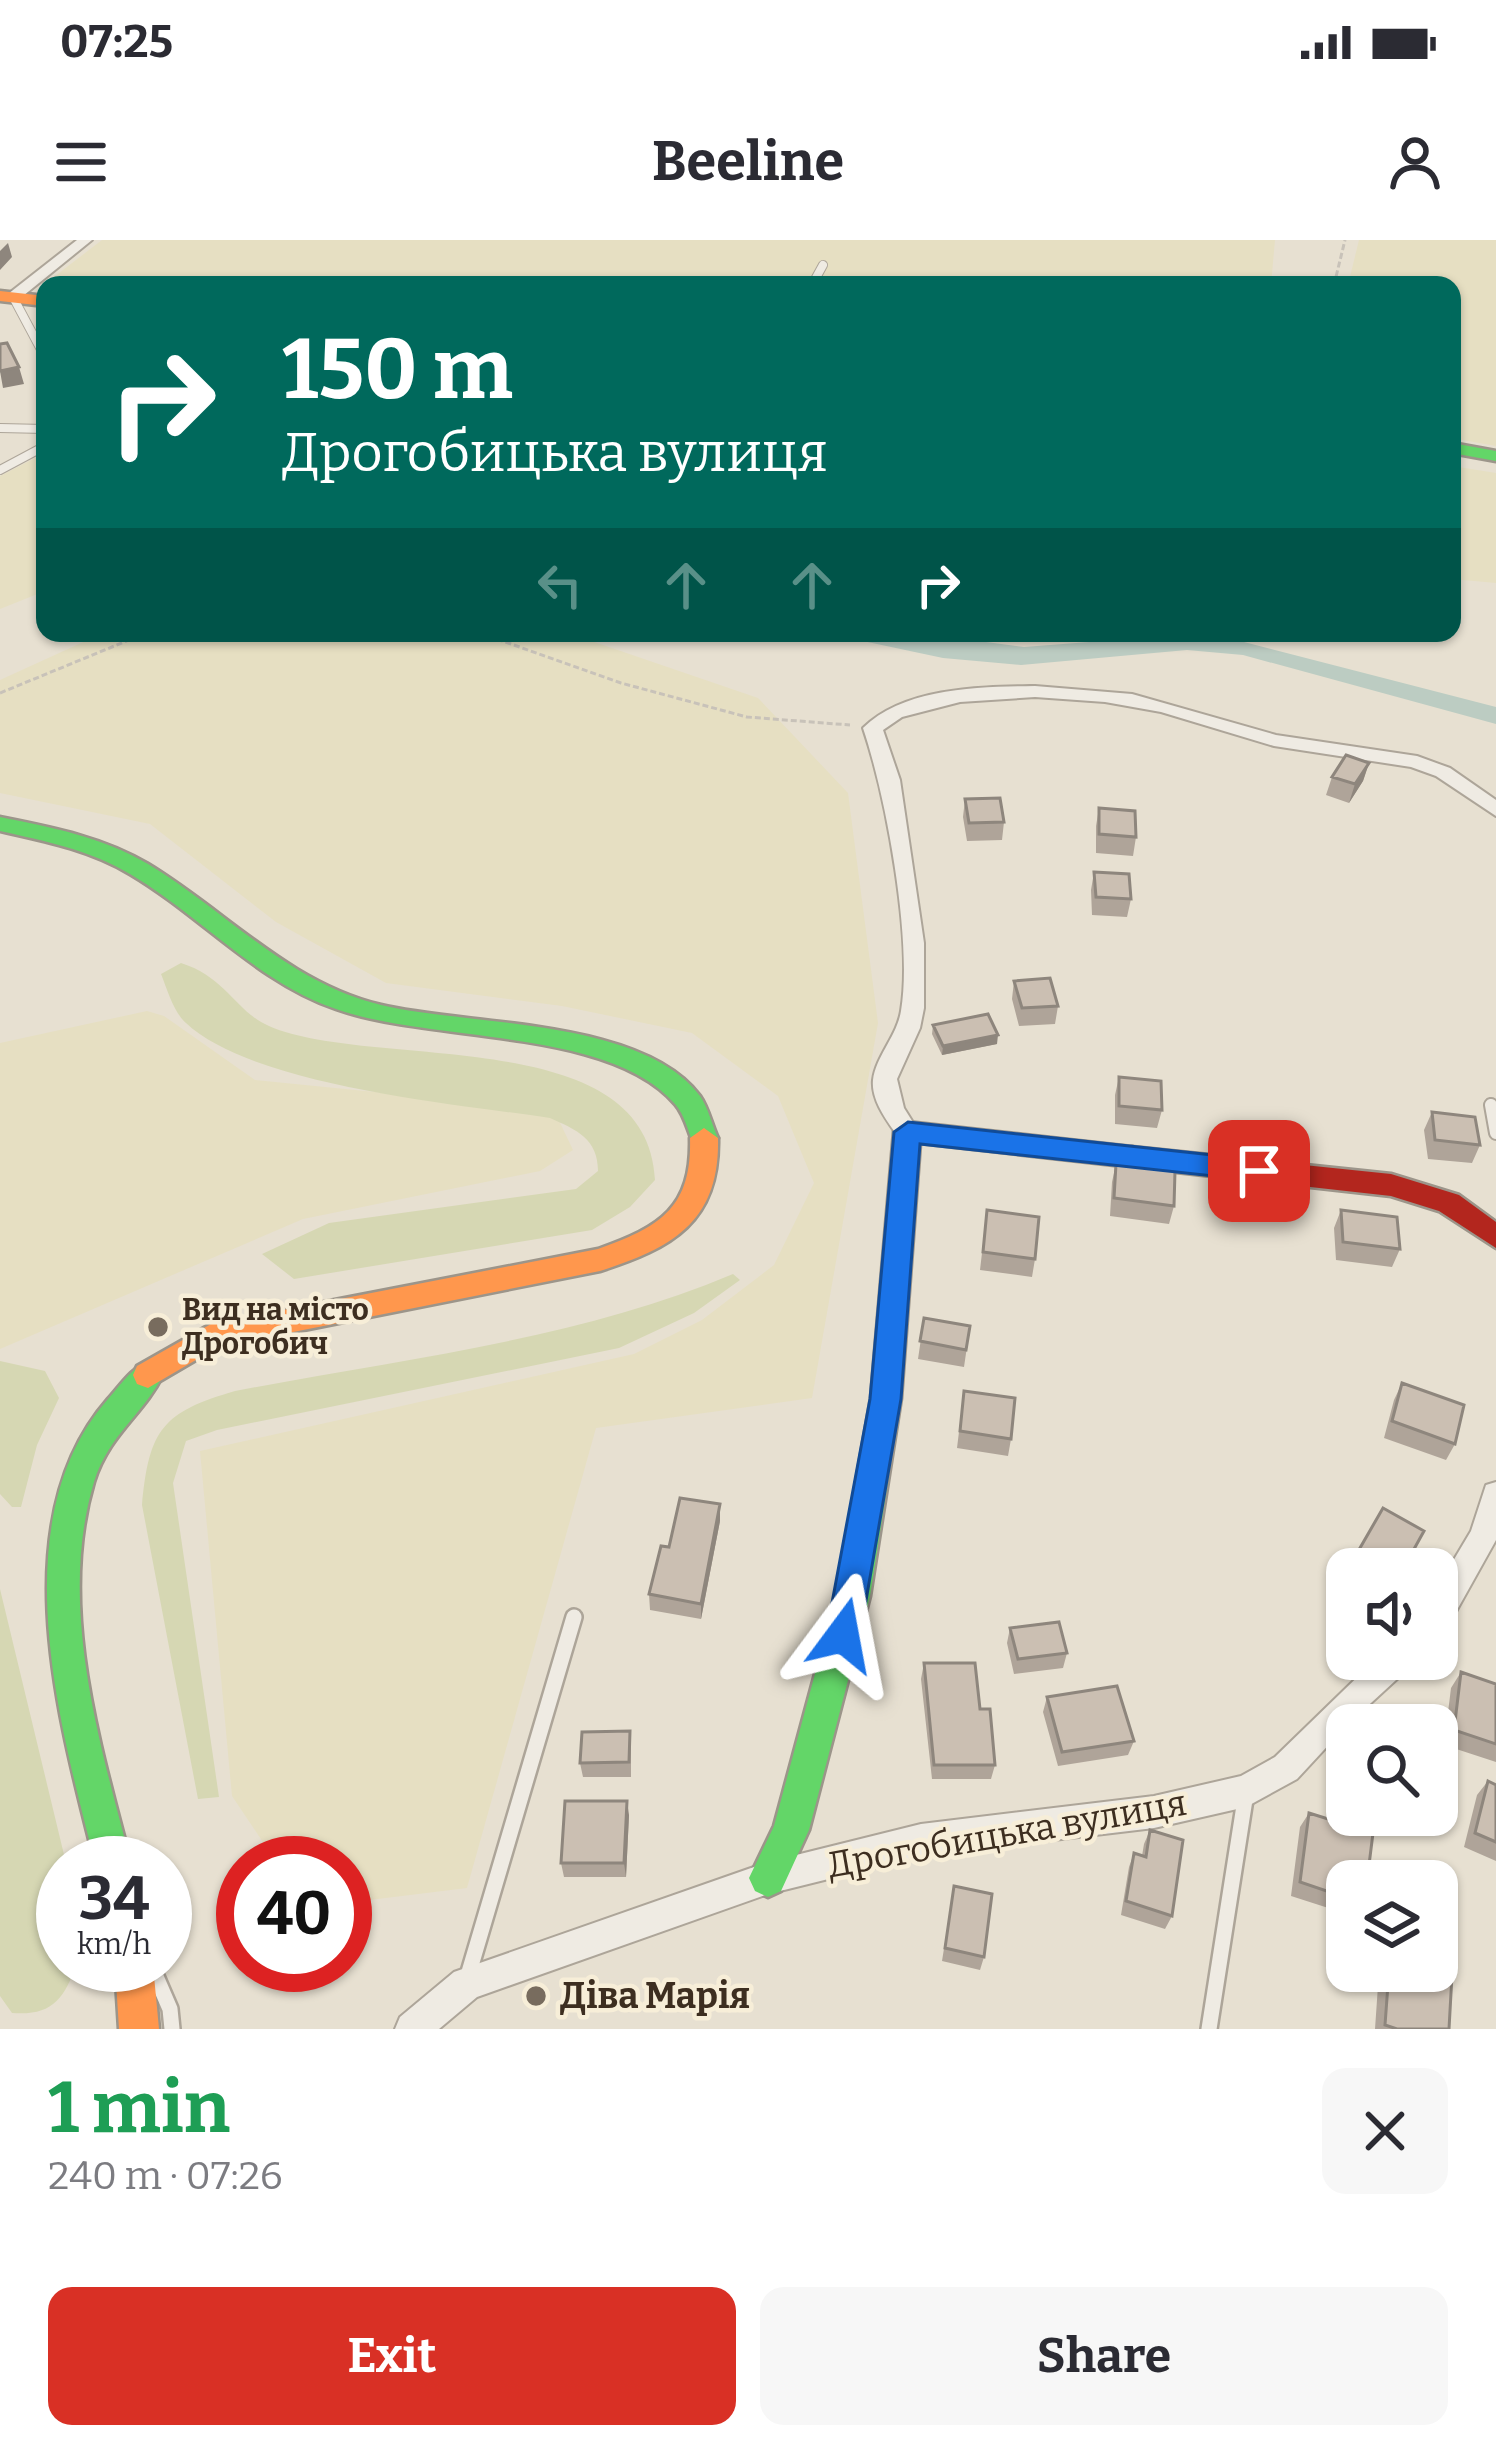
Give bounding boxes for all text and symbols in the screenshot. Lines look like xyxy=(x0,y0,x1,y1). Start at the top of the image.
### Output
text: 07:25 xyxy=(60,15,173,69)
icon: menu xyxy=(48,129,114,195)
icon: person xyxy=(1382,129,1448,195)
text: Beeline xyxy=(652,130,844,194)
text: 150 m xyxy=(282,319,513,420)
icon: right xyxy=(84,324,240,480)
text: Дрогобицька вулиця xyxy=(282,421,828,485)
icon: left xyxy=(527,552,593,618)
icon: ahead xyxy=(653,552,719,618)
icon: ahead xyxy=(779,552,845,618)
icon: right xyxy=(905,552,971,618)
pin xyxy=(1208,1120,1310,1222)
icon: arrive xyxy=(1226,1138,1292,1204)
place label: Вид на місто Дрогобич xyxy=(182,1292,369,1362)
marker: Вид на місто Дрогобич xyxy=(145,1314,171,1340)
map controls xyxy=(1326,1548,1458,1992)
button: sound xyxy=(1326,1548,1458,1680)
position arrow xyxy=(780,1572,906,1698)
button: search xyxy=(1326,1704,1458,1836)
street label: Дрогобицька вулиця xyxy=(824,1781,1190,1887)
speed limit sign: 40 xyxy=(216,1836,372,1992)
button: layers xyxy=(1326,1860,1458,1992)
text: 34 xyxy=(78,1863,150,1935)
text: km/h xyxy=(77,1926,151,1962)
place label: Діва Марія xyxy=(560,1974,750,2018)
marker: Діва Марія xyxy=(523,1983,549,2009)
text: 1 min xyxy=(48,2065,230,2151)
button: close xyxy=(1322,2068,1448,2194)
text: 240 m · 07:26 xyxy=(48,2153,283,2199)
button: Exit xyxy=(48,2287,736,2425)
button: Share xyxy=(760,2287,1448,2425)

